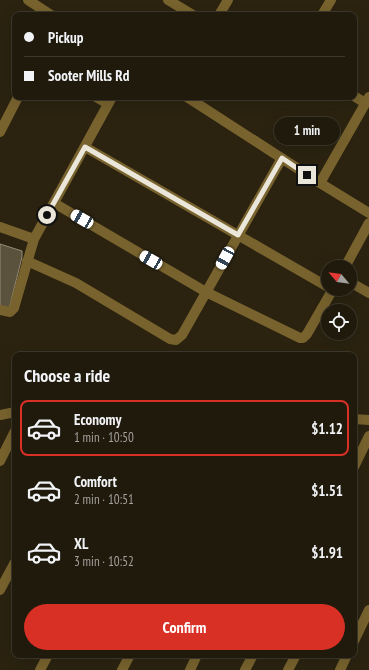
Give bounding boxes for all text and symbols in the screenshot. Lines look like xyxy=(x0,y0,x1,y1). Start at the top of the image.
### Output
text: Pickup xyxy=(48,28,83,47)
text: Sooter Mills Rd xyxy=(48,66,129,85)
callout: 1 min xyxy=(274,117,340,145)
text: 1 min xyxy=(294,122,320,139)
route end xyxy=(298,166,316,184)
route start xyxy=(38,206,56,224)
car xyxy=(69,208,95,230)
car xyxy=(214,245,236,271)
car xyxy=(138,249,164,271)
north arrow xyxy=(321,260,357,296)
map controls xyxy=(321,260,357,340)
button: locate xyxy=(321,304,357,340)
text: Choose a ride xyxy=(24,364,110,387)
icon: car xyxy=(26,410,62,446)
text: Economy xyxy=(74,410,122,429)
text: $1.12 xyxy=(311,419,343,438)
text: 1 min · 10:50 xyxy=(74,429,134,446)
icon: car xyxy=(26,472,62,508)
text: Comfort xyxy=(74,472,117,491)
text: $1.51 xyxy=(311,481,343,500)
text: 2 min · 10:51 xyxy=(74,491,134,508)
icon: car xyxy=(26,534,62,570)
text: XL xyxy=(74,534,88,553)
text: $1.91 xyxy=(311,543,343,562)
text: 3 min · 10:52 xyxy=(74,553,134,570)
button: Confirm xyxy=(24,604,345,650)

